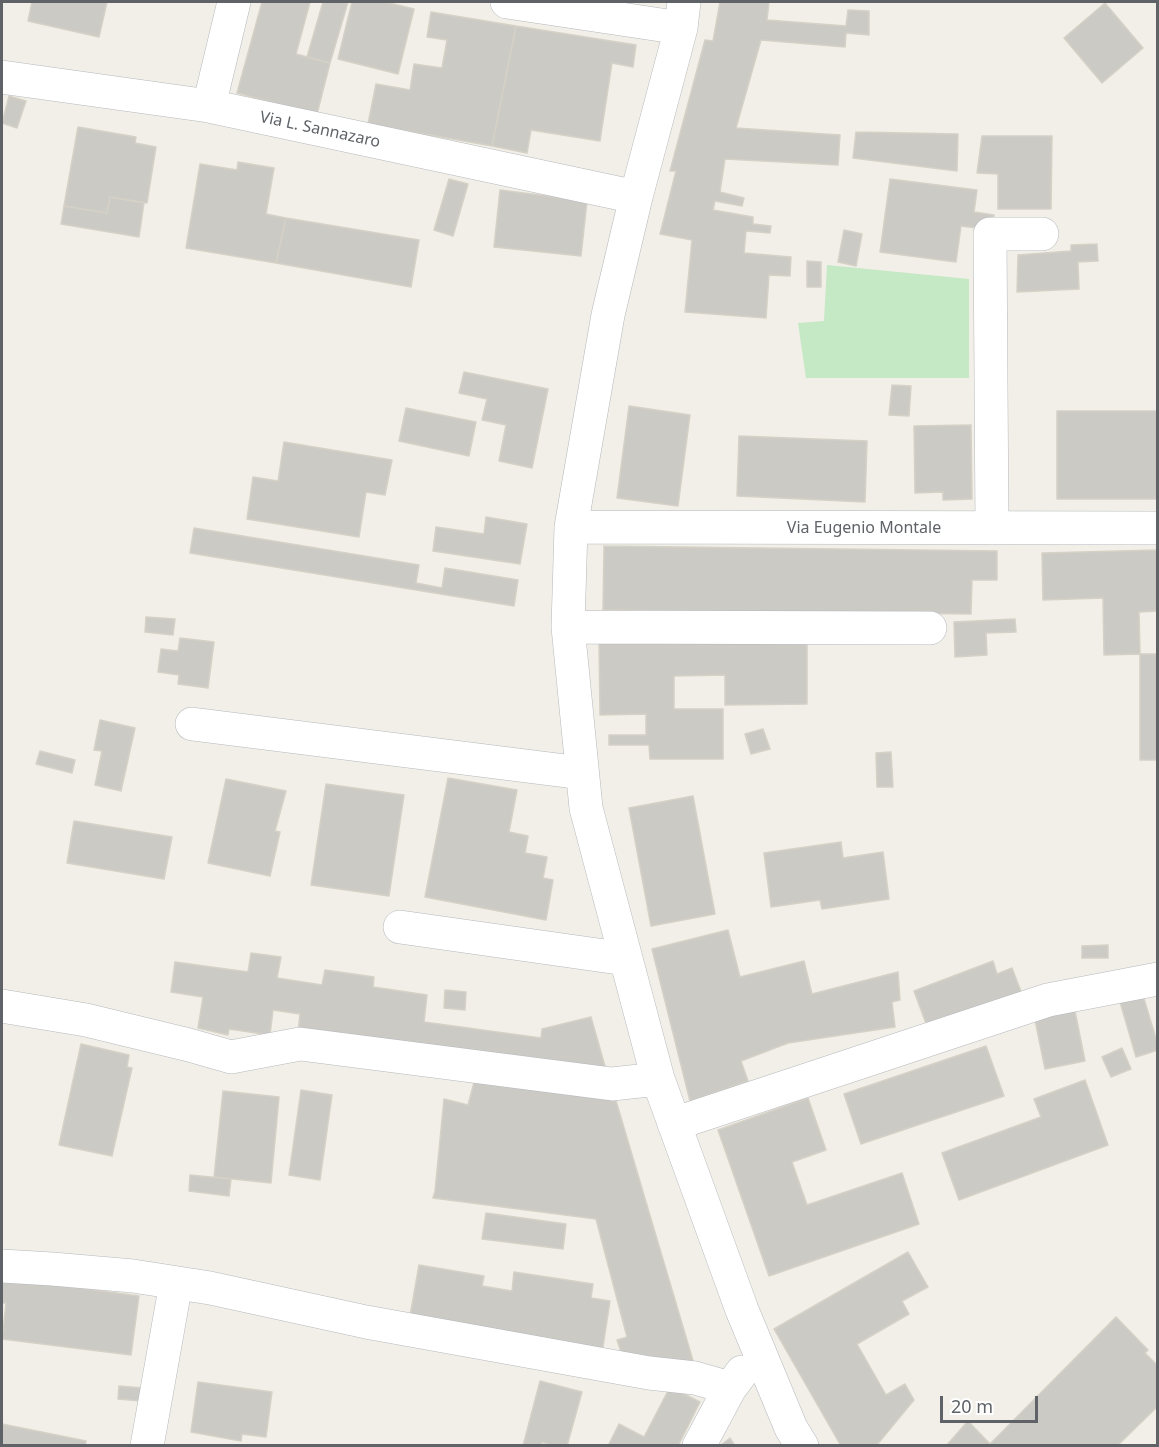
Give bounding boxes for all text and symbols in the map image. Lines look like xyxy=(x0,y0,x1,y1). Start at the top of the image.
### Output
street label: Via L. Sannazaro xyxy=(258,108,382,152)
street label: Via Eugenio Montale xyxy=(787,518,941,538)
scale bar xyxy=(943,1384,1040,1422)
text: 20 m xyxy=(951,1394,993,1418)

